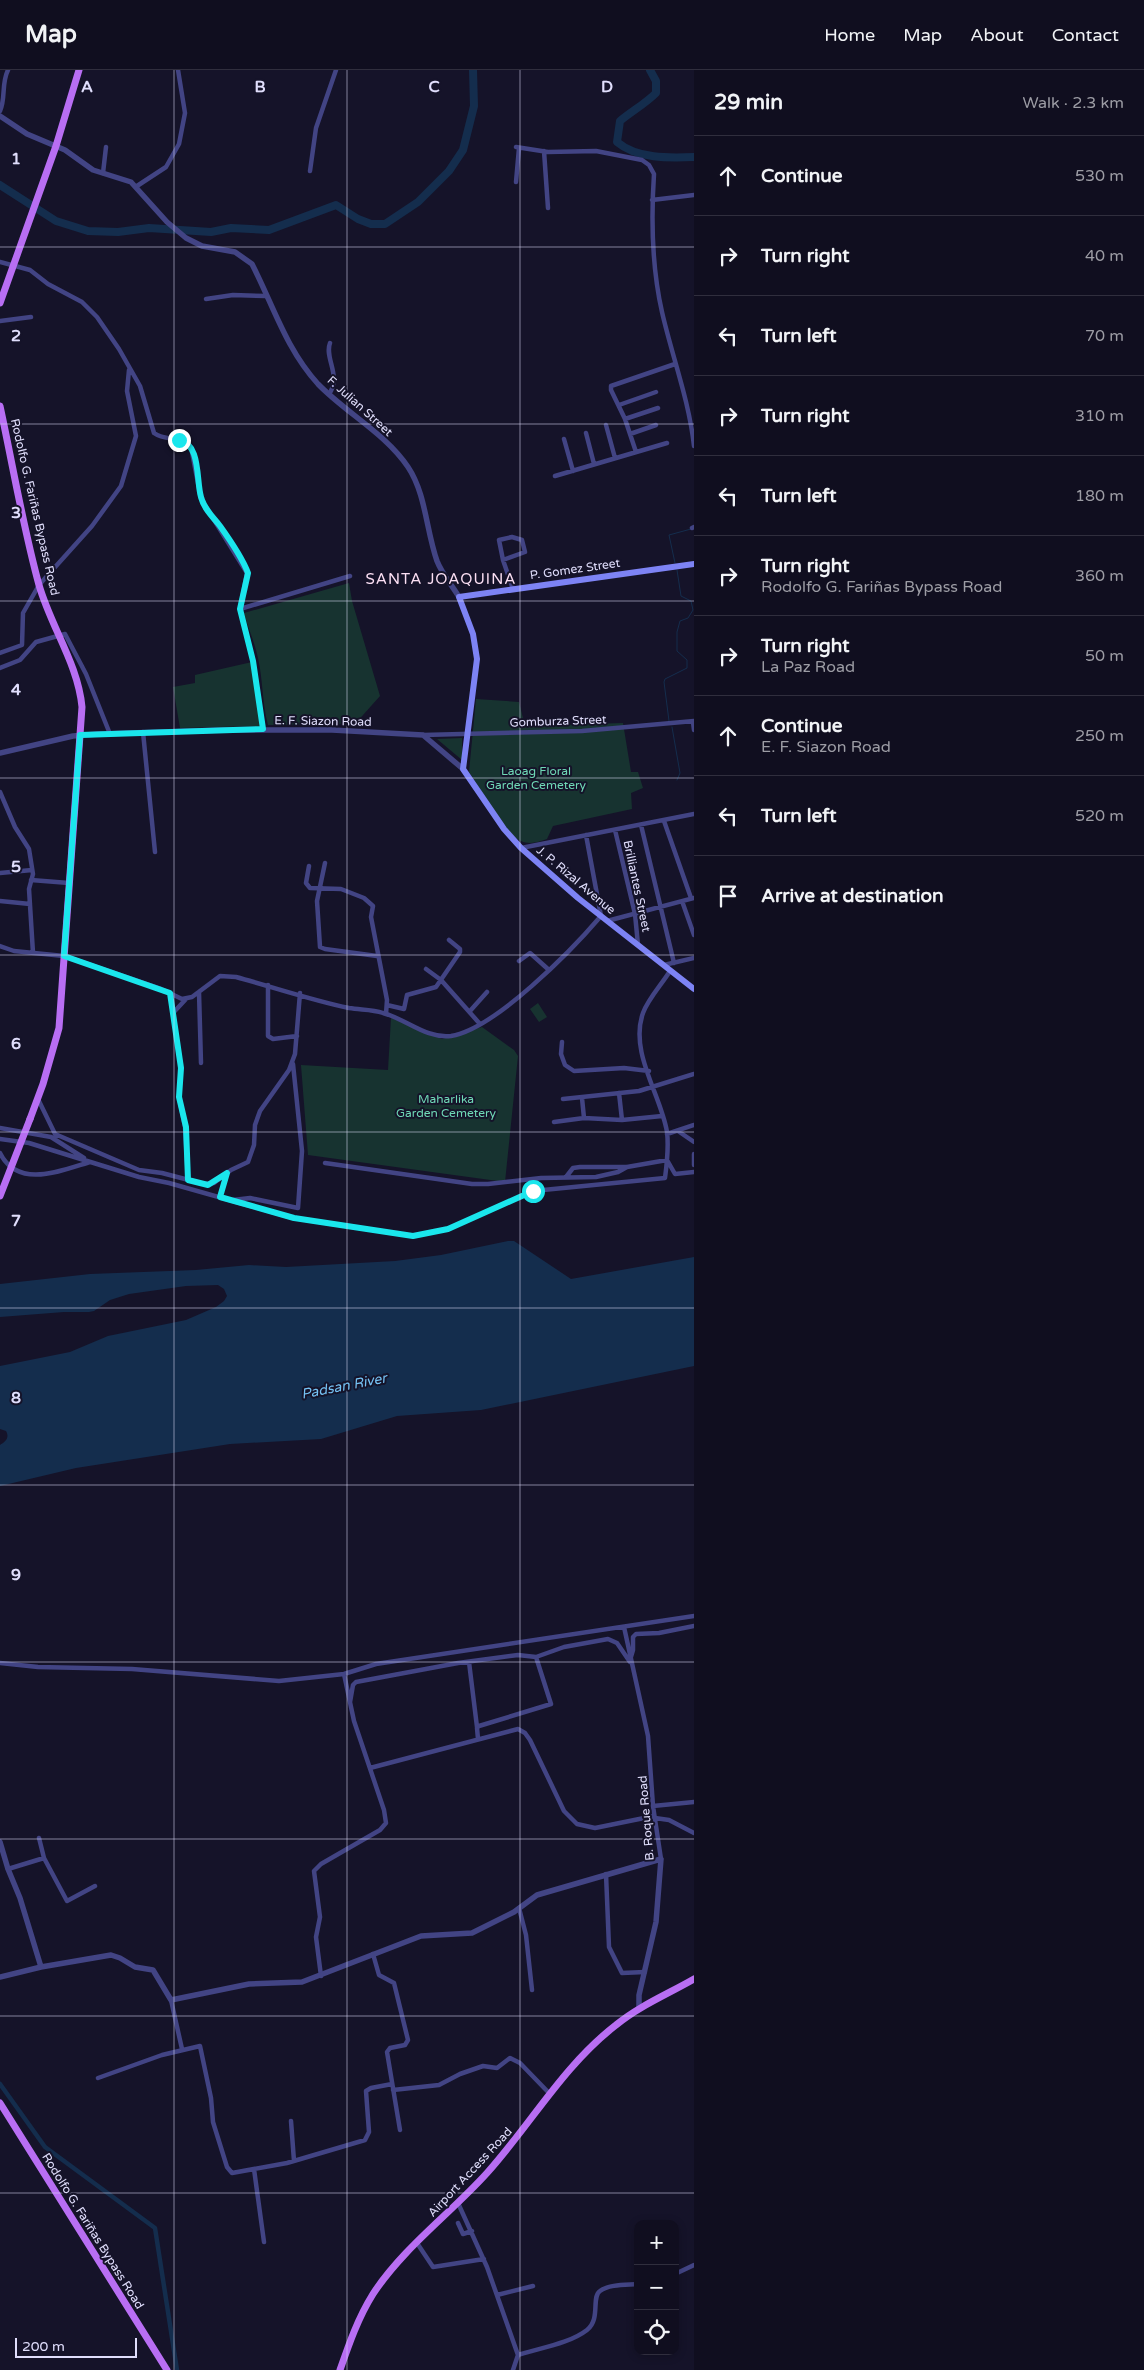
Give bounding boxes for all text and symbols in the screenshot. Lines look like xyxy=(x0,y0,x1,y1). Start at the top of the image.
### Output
text: Map xyxy=(25,20,77,49)
text: Home xyxy=(824,24,875,46)
text: Map xyxy=(903,24,942,46)
text: About xyxy=(970,24,1024,46)
text: Contact xyxy=(1052,24,1119,46)
text: A xyxy=(81,77,93,97)
text: B xyxy=(254,77,266,97)
text: C xyxy=(428,77,440,97)
text: D xyxy=(601,77,613,97)
text: 29 min xyxy=(714,90,783,115)
text: Walk · 2.3 km xyxy=(1022,93,1124,113)
text: 1 xyxy=(11,149,21,169)
icon: ahead xyxy=(714,162,742,190)
text: Continue xyxy=(761,165,843,187)
text: 530 m xyxy=(1075,166,1124,186)
icon: right xyxy=(714,242,742,270)
text: Turn right xyxy=(761,245,849,267)
text: 40 m xyxy=(1085,246,1124,266)
icon: left xyxy=(714,322,742,350)
text: Turn left xyxy=(761,325,837,347)
text: 2 xyxy=(11,326,21,346)
text: 70 m xyxy=(1085,326,1124,346)
street label: F. Julian Street xyxy=(324,373,396,439)
icon: right xyxy=(714,402,742,430)
text: Turn right xyxy=(761,405,849,427)
text: 310 m xyxy=(1075,406,1124,426)
street label: Rodolfo G. Fariñas Bypass Road xyxy=(8,417,62,597)
route end xyxy=(168,429,191,452)
icon: left xyxy=(714,482,742,510)
text: Turn left xyxy=(761,485,837,507)
text: 180 m xyxy=(1075,486,1124,506)
text: 3 xyxy=(11,503,21,523)
text: Turn right xyxy=(761,555,849,577)
street label: P. Gomez Street xyxy=(529,556,621,582)
icon: right xyxy=(714,562,742,590)
text: 360 m xyxy=(1075,566,1124,586)
district label: SANTA JOAQUINA xyxy=(366,570,516,588)
text: Rodolfo G. Fariñas Bypass Road xyxy=(761,577,1002,597)
text: Turn right xyxy=(761,635,849,657)
icon: right xyxy=(714,642,742,670)
text: 50 m xyxy=(1085,646,1124,666)
text: La Paz Road xyxy=(761,657,855,677)
text: 4 xyxy=(11,680,21,700)
street label: Gomburza Street xyxy=(509,712,607,730)
street label: E. F. Siazon Road xyxy=(274,713,372,729)
text: Continue xyxy=(761,715,843,737)
icon: ahead xyxy=(714,722,742,750)
text: 250 m xyxy=(1075,726,1124,746)
text: E. F. Siazon Road xyxy=(761,737,891,757)
park label: Laoag Floral Garden Cemetery xyxy=(486,764,587,792)
icon: left xyxy=(714,802,742,830)
text: Turn left xyxy=(761,805,837,827)
text: 520 m xyxy=(1075,806,1124,826)
street label: Brilliantes Street xyxy=(620,839,654,933)
street label: J. P. Rizal Avenue xyxy=(534,843,618,917)
text: 5 xyxy=(11,857,21,877)
icon: arrive xyxy=(714,882,742,910)
text: Arrive at destination xyxy=(761,885,944,907)
text: 6 xyxy=(11,1034,21,1054)
park label: Maharlika Garden Cemetery xyxy=(396,1092,497,1120)
route start xyxy=(522,1180,545,1203)
text: 7 xyxy=(11,1211,21,1231)
water label: Padsan River xyxy=(300,1369,390,1403)
text: 8 xyxy=(11,1388,21,1408)
text: 9 xyxy=(11,1565,21,1585)
street label: B. Roque Road xyxy=(635,1775,657,1861)
street label: Airport Access Road xyxy=(425,2125,515,2219)
street label: Rodolfo G. Fariñas Bypass Road xyxy=(39,2151,147,2311)
map controls xyxy=(634,2220,679,2355)
button: + xyxy=(634,2220,679,2265)
button: − xyxy=(634,2265,679,2310)
button: locate xyxy=(634,2310,679,2355)
scale bar xyxy=(15,2335,138,2358)
text: 200 m xyxy=(22,2338,65,2355)

